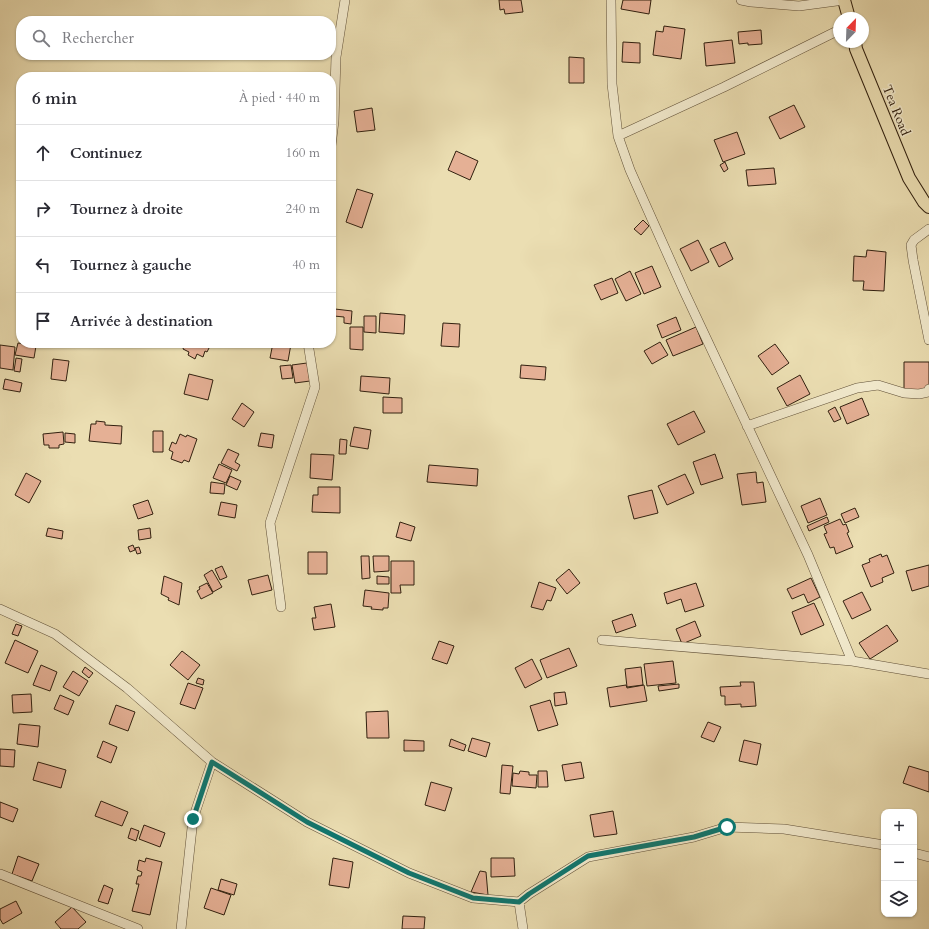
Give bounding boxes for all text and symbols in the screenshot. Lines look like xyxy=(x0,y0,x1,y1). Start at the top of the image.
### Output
north arrow xyxy=(833,12,869,48)
search box xyxy=(16,16,336,60)
icon: search xyxy=(30,27,52,49)
text: Rechercher xyxy=(62,28,134,48)
street label: Tea Road xyxy=(878,82,914,138)
text: 6 min xyxy=(32,87,77,110)
text: À pied · 440 m xyxy=(239,89,320,107)
icon: ahead xyxy=(32,142,54,164)
text: Continuez xyxy=(70,143,142,163)
text: 160 m xyxy=(286,144,320,162)
icon: right xyxy=(32,198,54,220)
text: Tournez à droite xyxy=(70,199,183,219)
text: 240 m xyxy=(286,200,320,218)
icon: left xyxy=(32,254,54,276)
text: Tournez à gauche xyxy=(70,255,192,275)
text: 40 m xyxy=(292,256,320,274)
icon: arrive xyxy=(32,310,54,332)
text: Arrivée à destination xyxy=(70,311,213,331)
map controls xyxy=(881,809,917,917)
button: + xyxy=(881,809,917,845)
route end xyxy=(184,810,202,828)
route start xyxy=(718,818,736,836)
button: − xyxy=(881,845,917,881)
button: layers xyxy=(881,881,917,917)

